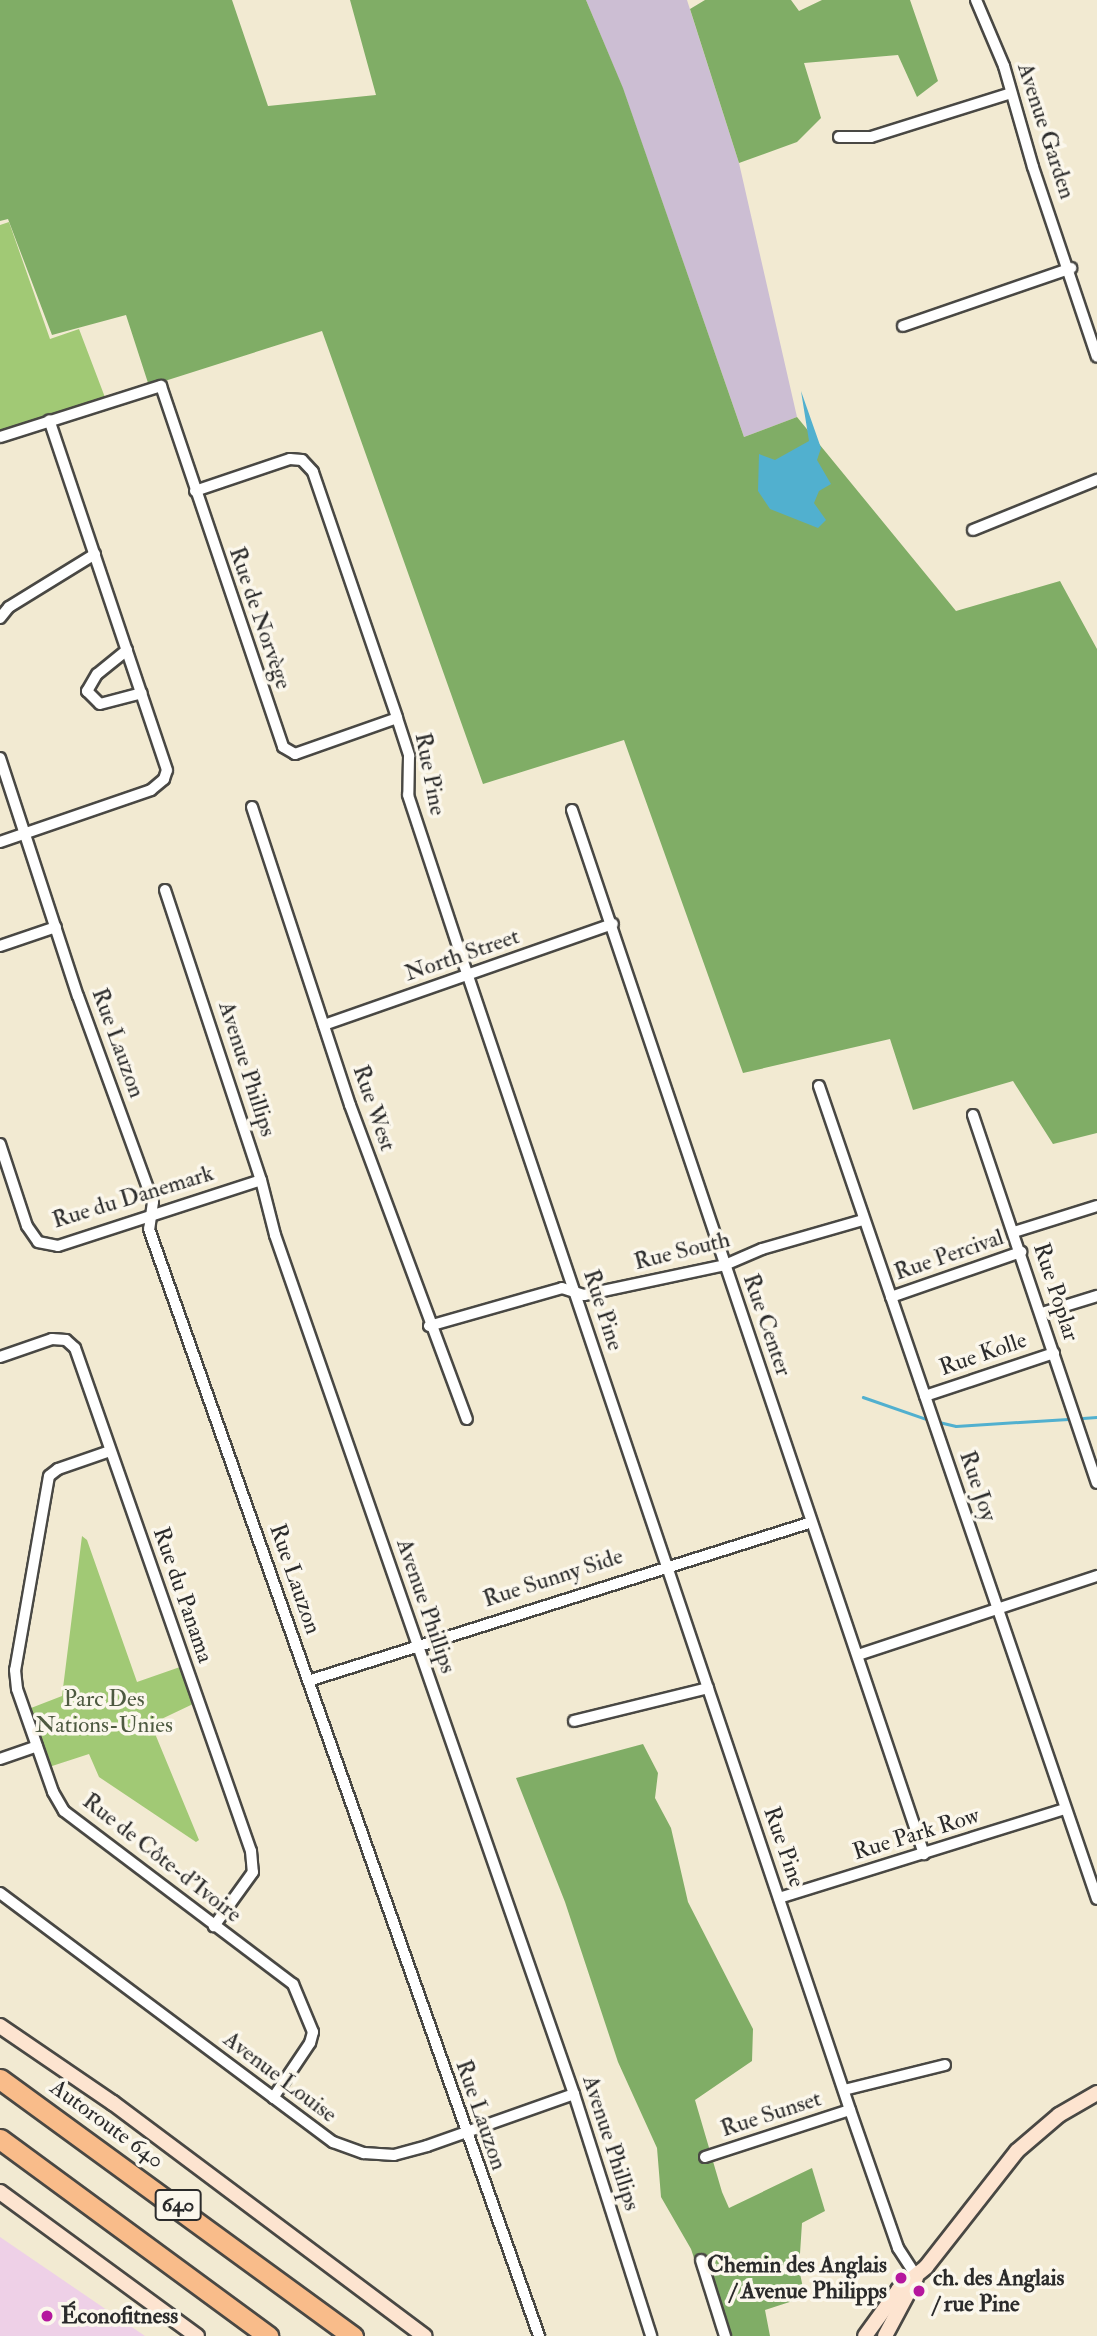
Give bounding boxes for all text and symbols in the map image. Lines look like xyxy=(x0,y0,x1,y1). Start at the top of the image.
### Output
street label: Avenue Garden xyxy=(1011,59,1081,203)
street label: Rue de Norvège xyxy=(223,543,297,693)
street label: Rue Pine xyxy=(408,730,452,818)
street label: North Street xyxy=(401,923,523,987)
street label: Rue Lauzon xyxy=(85,984,151,1102)
street label: Avenue Phillips xyxy=(212,998,282,1140)
street label: Rue West xyxy=(346,1061,402,1155)
street label: Rue du Danemark xyxy=(49,1159,217,1235)
street label: Rue Percival xyxy=(891,1223,1007,1287)
street label: Rue South xyxy=(631,1226,733,1276)
street label: Rue Poplar xyxy=(1027,1239,1085,1345)
street label: Rue Pine xyxy=(577,1266,629,1354)
street label: Rue Center xyxy=(737,1270,797,1380)
street label: Rue Kolle xyxy=(936,1326,1030,1382)
street label: Rue Joy xyxy=(953,1447,1003,1525)
street label: Rue Lauzon xyxy=(263,1520,327,1638)
street label: Rue du Panama xyxy=(147,1524,219,1666)
street label: Avenue Phillips xyxy=(390,1535,462,1677)
street label: Rue Sunny Side xyxy=(480,1542,626,1614)
park label: Parc Des Nations-Unies xyxy=(35,1685,173,1739)
street label: Rue de Côte-d'Ivoire xyxy=(77,1787,247,1929)
street label: Rue Park Row xyxy=(849,1802,983,1866)
street label: Rue Pine xyxy=(757,1803,811,1891)
street label: Avenue Louise xyxy=(218,2025,342,2129)
street label: Rue Lauzon xyxy=(449,2056,513,2174)
street label: Avenue Phillips xyxy=(576,2072,646,2214)
street label: Autoroute 640 xyxy=(45,2073,169,2175)
street label: Rue Sunset xyxy=(717,2085,825,2143)
road number: 640 xyxy=(154,2188,202,2222)
place label: Chemin des Anglais / Avenue Philipps xyxy=(707,2251,887,2305)
place label: ch. des Anglais / rue Pine xyxy=(933,2264,1064,2318)
marker: Chemin des Anglais / Avenue Philipps xyxy=(893,2270,909,2286)
marker: ch. des Anglais / rue Pine xyxy=(911,2283,927,2299)
place label: Éconofitness xyxy=(61,2302,178,2330)
marker: Éconofitness xyxy=(39,2308,55,2324)

